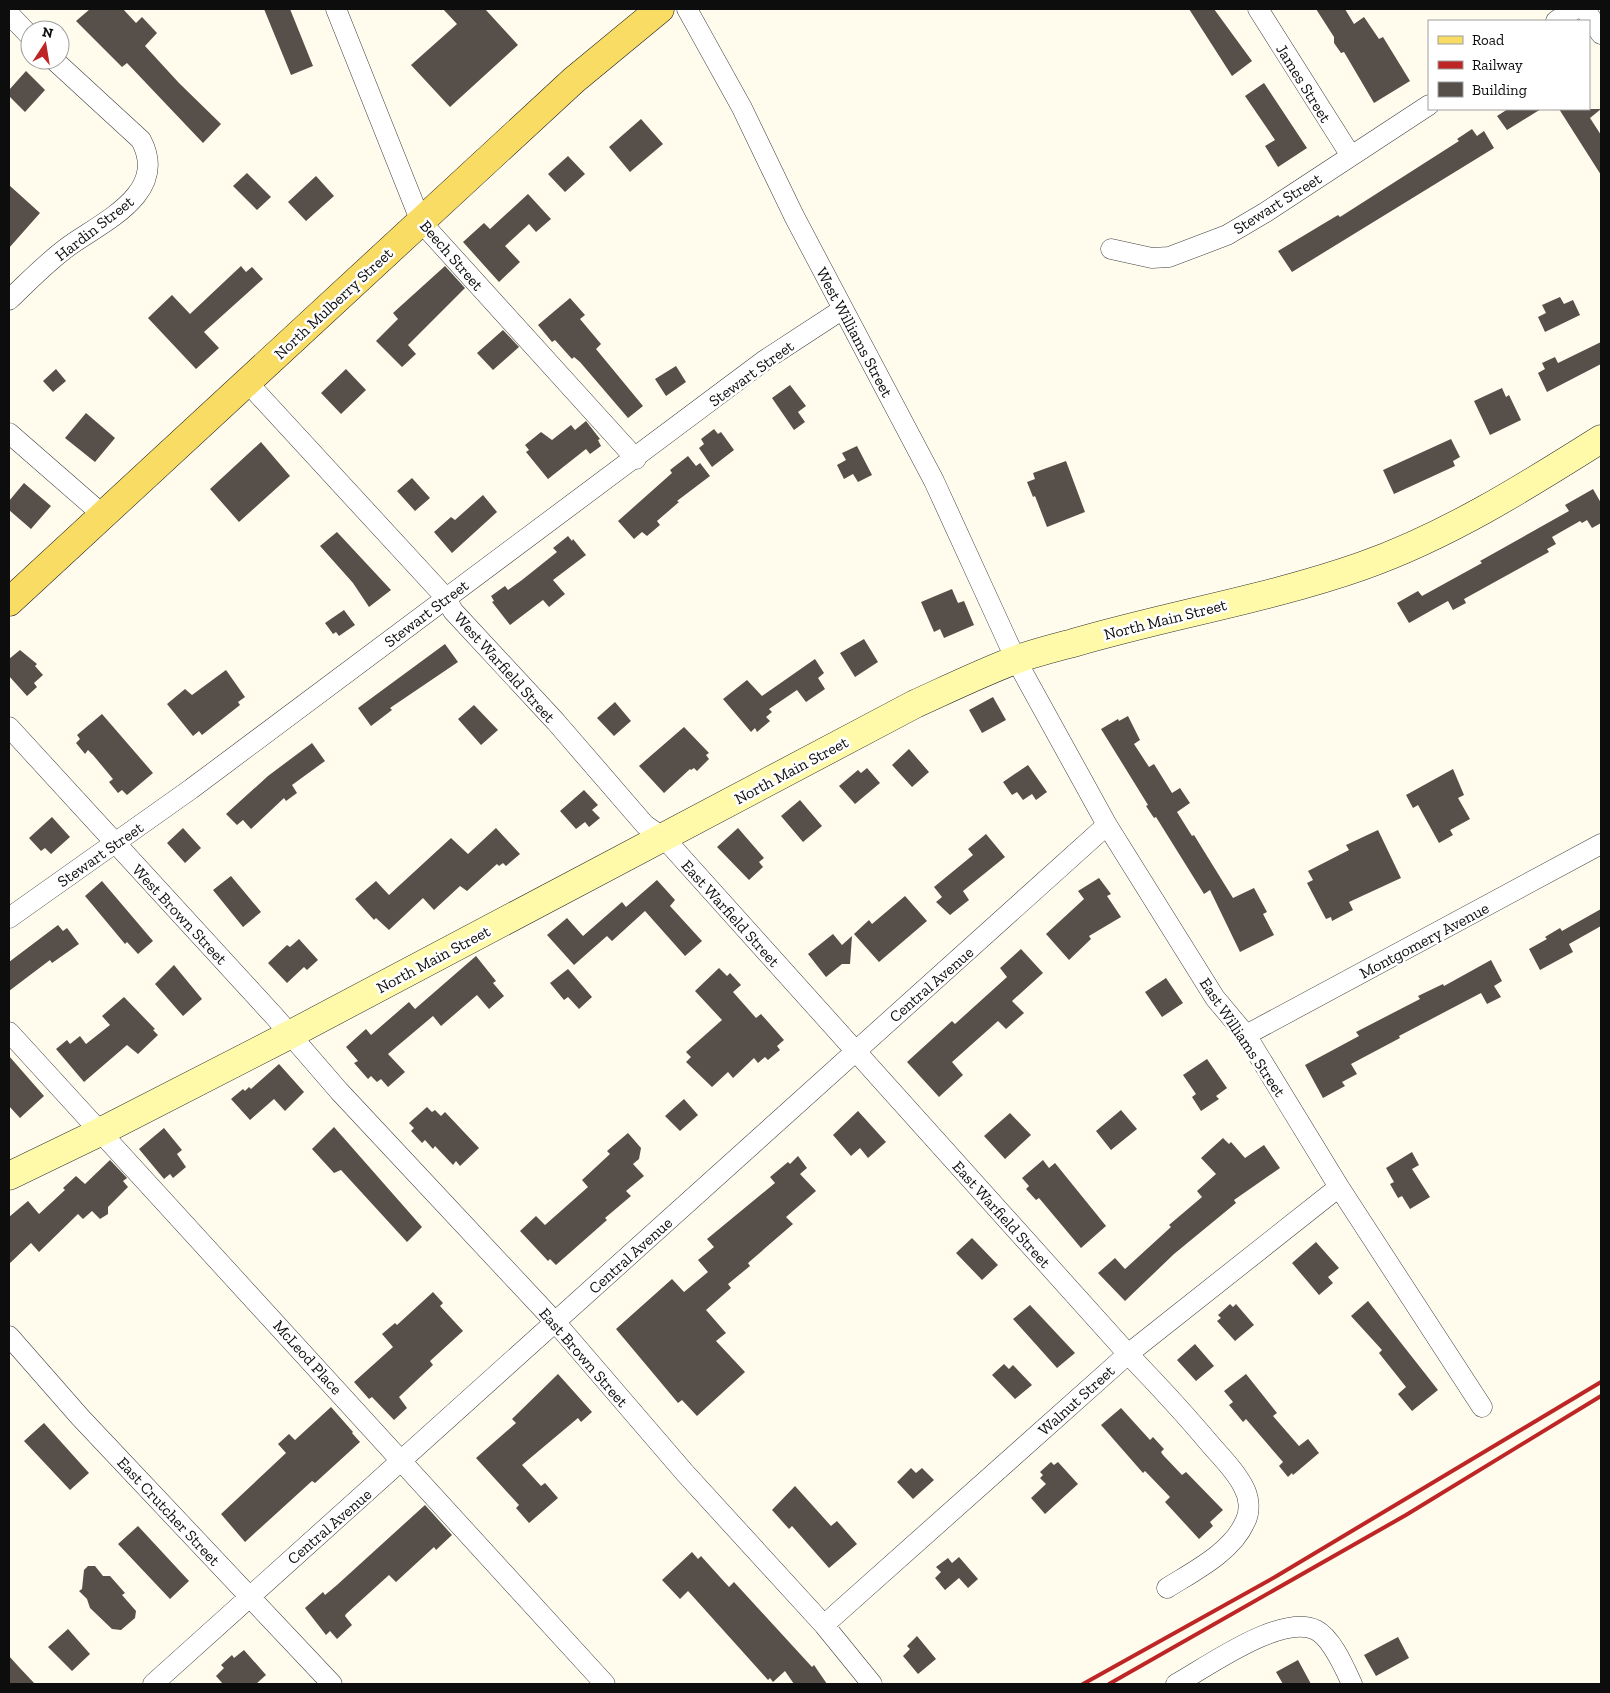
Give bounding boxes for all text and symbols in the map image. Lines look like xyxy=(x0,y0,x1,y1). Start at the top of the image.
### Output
north arrow xyxy=(20,20,70,70)
legend xyxy=(1428,20,1590,110)
text: N xyxy=(41,23,55,42)
text: Road xyxy=(1472,31,1505,49)
street label: James Street xyxy=(1272,41,1335,126)
text: Railway xyxy=(1472,56,1523,74)
text: Building xyxy=(1472,81,1527,99)
street label: Stewart Street xyxy=(1230,169,1325,238)
street label: Hardin Street xyxy=(51,192,137,265)
street label: Beech Street xyxy=(416,216,487,294)
street label: North Mulberry Street xyxy=(270,244,396,363)
street label: West Williams Street xyxy=(812,264,897,400)
street label: Stewart Street xyxy=(705,336,797,411)
street label: Stewart Street xyxy=(381,576,472,651)
street label: North Main Street xyxy=(1102,595,1229,644)
street label: West Warfield Street xyxy=(450,608,559,726)
street label: North Main Street xyxy=(731,732,851,808)
street label: Stewart Street xyxy=(54,818,147,891)
street label: East Warfield Street xyxy=(678,856,784,971)
street label: West Brown Street xyxy=(128,860,231,968)
street label: Montgomery Avenue xyxy=(1356,898,1492,983)
street label: North Main Street xyxy=(373,921,493,997)
street label: Central Avenue xyxy=(885,943,977,1026)
street label: East Williams Street xyxy=(1196,974,1290,1101)
street label: East Warfield Street xyxy=(949,1157,1055,1272)
street label: Central Avenue xyxy=(585,1213,676,1298)
street label: East Brown Street xyxy=(535,1304,632,1411)
street label: McLeod Place xyxy=(269,1316,346,1399)
street label: Walnut Street xyxy=(1034,1361,1118,1440)
street label: East Crutcher Street xyxy=(113,1453,224,1570)
street label: Central Avenue xyxy=(283,1485,375,1568)

